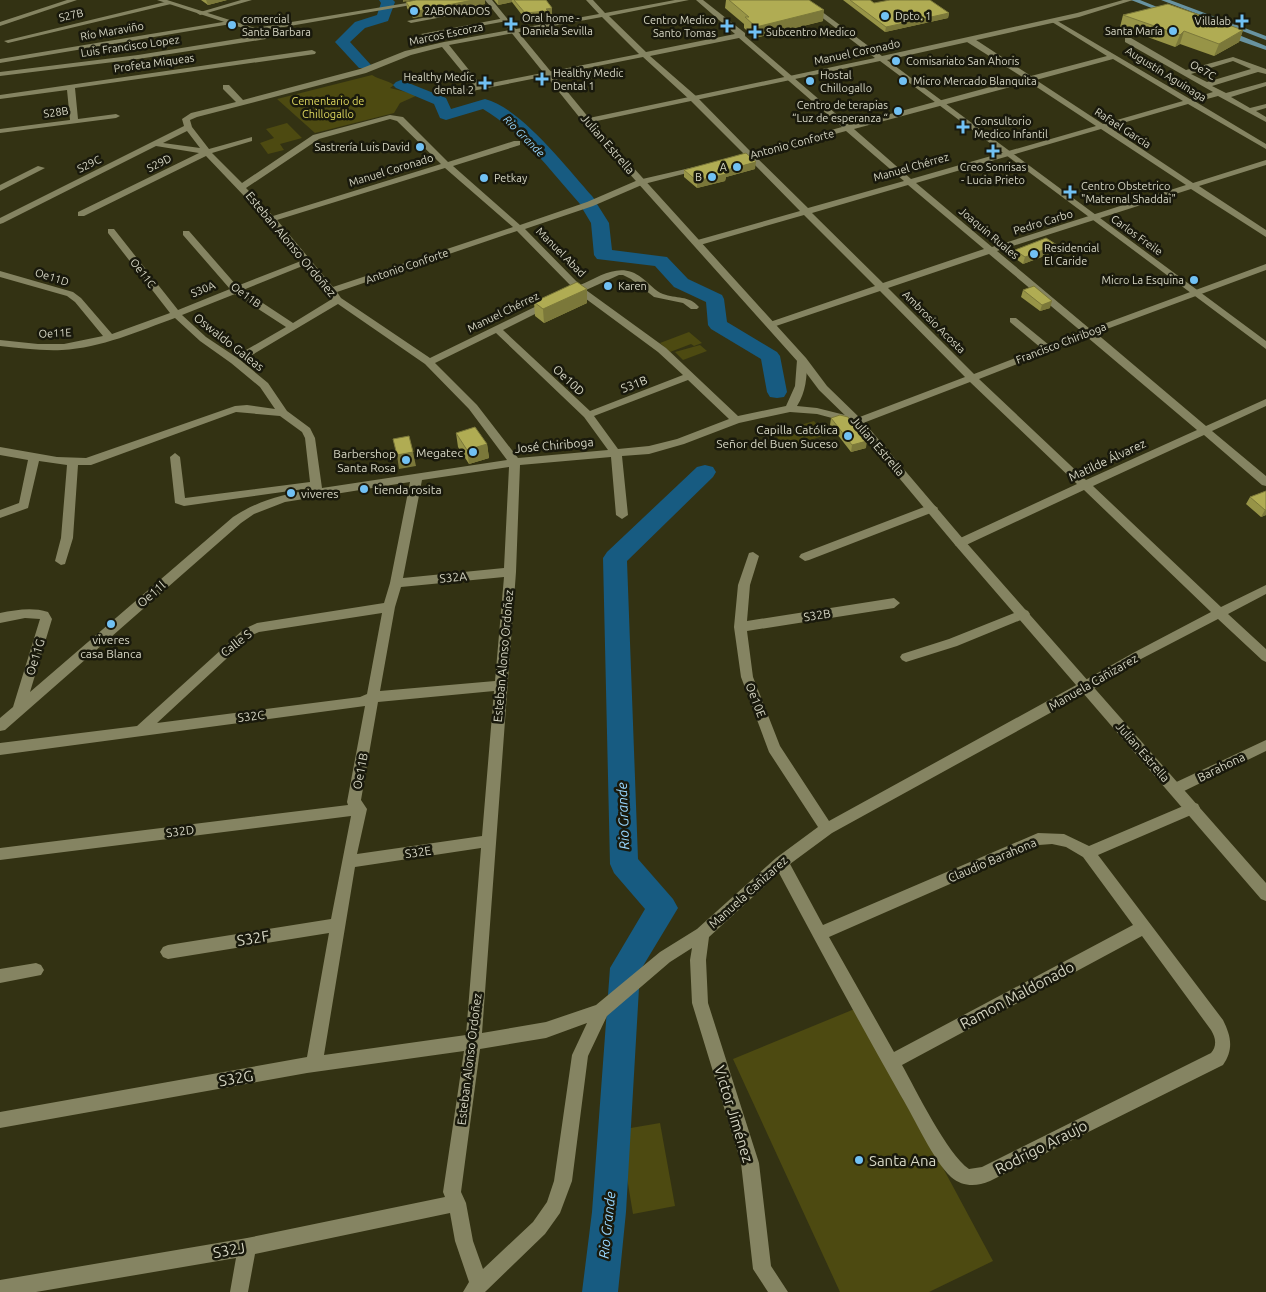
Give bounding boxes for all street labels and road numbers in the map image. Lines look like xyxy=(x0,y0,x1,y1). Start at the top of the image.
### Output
street label: S27B xyxy=(57,6,85,24)
street label: Río Maraviño xyxy=(79,20,145,42)
street label: Marcos Escorza xyxy=(408,20,484,48)
street label: Luis Francisco Lopez xyxy=(80,33,180,59)
street label: Manuel Coronado xyxy=(813,37,901,67)
street label: Augustín Aguinaga xyxy=(1123,44,1209,104)
street label: Profeta Miqueas xyxy=(113,51,195,75)
street label: Oe7C xyxy=(1188,58,1218,82)
street label: S28B xyxy=(43,104,69,120)
street label: Rafael Garcia xyxy=(1093,105,1153,151)
street label: Julian Estrella xyxy=(579,111,637,177)
street label: Antonio Conforte xyxy=(749,127,835,161)
street label: Manuel Coronado xyxy=(347,151,435,189)
street label: Manuel Chérrez xyxy=(872,151,950,183)
street label: S29D xyxy=(145,152,173,174)
street label: S29C xyxy=(75,153,103,175)
street label: Esteban Alonso Ordoñez xyxy=(243,189,339,299)
street label: Joaquin Ruales xyxy=(957,205,1021,262)
street label: Pedro Carbo xyxy=(1012,207,1074,237)
street label: Carlos Freile xyxy=(1109,212,1165,258)
street label: Manuel Abad xyxy=(534,225,588,279)
street label: Antonio Conforte xyxy=(364,246,450,286)
street label: Oe11C xyxy=(128,256,158,290)
street label: Oe11D xyxy=(34,266,71,288)
street label: S30A xyxy=(189,278,218,299)
street label: Oe11B xyxy=(229,280,263,310)
street label: Ambrosio Acosta xyxy=(900,288,968,356)
street label: Manuel Chérrez xyxy=(465,290,541,334)
street label: Oswaldo Galeas xyxy=(191,311,267,373)
street label: Francisco Chiriboga xyxy=(1014,320,1108,366)
street label: Oe11E xyxy=(38,326,72,340)
street label: Oe10D xyxy=(551,362,587,398)
street label: S31B xyxy=(619,373,649,395)
street label: Julian Estrella xyxy=(849,413,907,479)
street label: José Chiriboga xyxy=(514,435,594,455)
street label: Matilde Álvarez xyxy=(1066,436,1148,484)
street label: S32A xyxy=(439,569,468,585)
street label: Oe11l xyxy=(134,578,168,610)
street label: Esteban Alonso Ordoñez xyxy=(491,589,515,723)
street label: S32B xyxy=(802,606,832,624)
street label: Calle S xyxy=(218,627,254,659)
street label: Oe11G xyxy=(23,637,47,677)
street label: Manuela Cañizarez xyxy=(1046,651,1140,713)
street label: Oe10E xyxy=(743,681,769,719)
street label: S32C xyxy=(237,708,266,724)
street label: Julian Estrella xyxy=(1114,719,1172,785)
street label: Barahona xyxy=(1195,750,1247,784)
street label: Oe11B xyxy=(350,752,370,790)
street label: S32D xyxy=(165,823,195,839)
street label: Claudio Barahona xyxy=(946,836,1038,884)
street label: S32E xyxy=(404,844,432,860)
street label: Manuela Cañizarez xyxy=(706,853,790,931)
street label: S32F xyxy=(236,927,271,949)
street label: Ramon Maldonado xyxy=(957,958,1077,1032)
street label: Esteban Alonso Ordoñez xyxy=(454,992,484,1126)
street label: Victor Jiménez xyxy=(711,1064,757,1165)
street label: S32G xyxy=(217,1067,255,1089)
street label: Rodrigo Araujo xyxy=(992,1116,1090,1178)
street label: S32J xyxy=(212,1239,246,1261)

